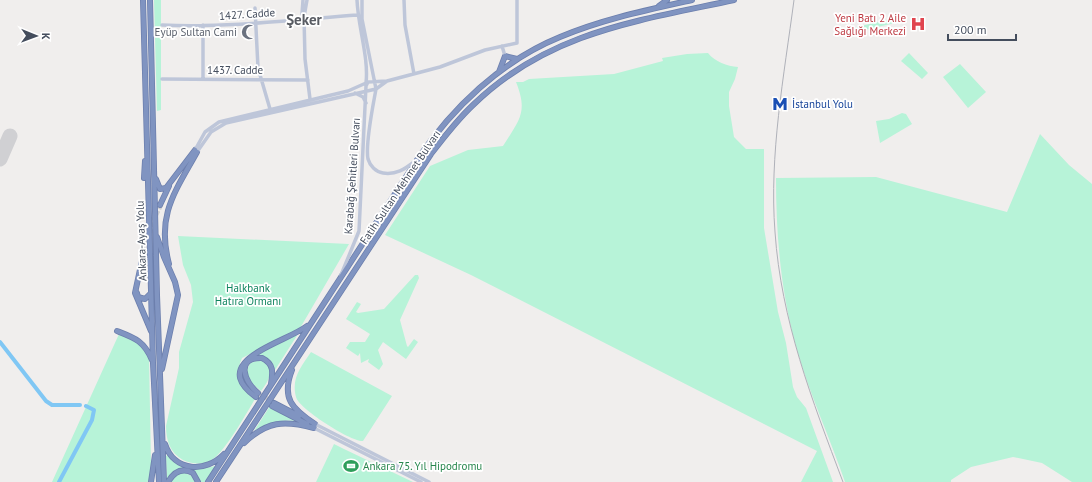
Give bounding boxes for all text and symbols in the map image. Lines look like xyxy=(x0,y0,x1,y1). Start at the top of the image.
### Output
street label: 1427. Cadde xyxy=(218,5,276,23)
district label: Şeker xyxy=(286,10,323,29)
place label: Yeni Batı 2 Aile Sağlığı Merkezi xyxy=(834,11,906,38)
hospital icon: Yeni Batı 2 Aile Sağlığı Merkezi xyxy=(909,15,927,33)
north arrow xyxy=(16,16,56,56)
scale bar xyxy=(948,16,1016,42)
text: 200 m xyxy=(954,22,987,37)
mosque icon: Eyüp Sultan Cami xyxy=(240,23,258,41)
place label: Eyüp Sultan Cami xyxy=(155,25,237,39)
text: K xyxy=(39,33,53,40)
street label: 1437. Cadde xyxy=(207,63,263,77)
metro station icon: İstanbul Yolu xyxy=(771,95,789,113)
place label: İstanbul Yolu xyxy=(792,97,853,111)
street label: Karabağ Şehitleri Bulvarı xyxy=(341,117,363,235)
street label: Fatih Sultan Mehmet Bulvarı xyxy=(357,127,443,247)
street label: Ankara-Ayaş Yolu xyxy=(133,200,149,281)
park label: Halkbank Hatıra Ormanı xyxy=(215,281,281,308)
sports icon: Ankara 75. Yıl Hipodromu xyxy=(342,457,360,475)
place label: Ankara 75. Yıl Hipodromu xyxy=(363,459,482,473)

